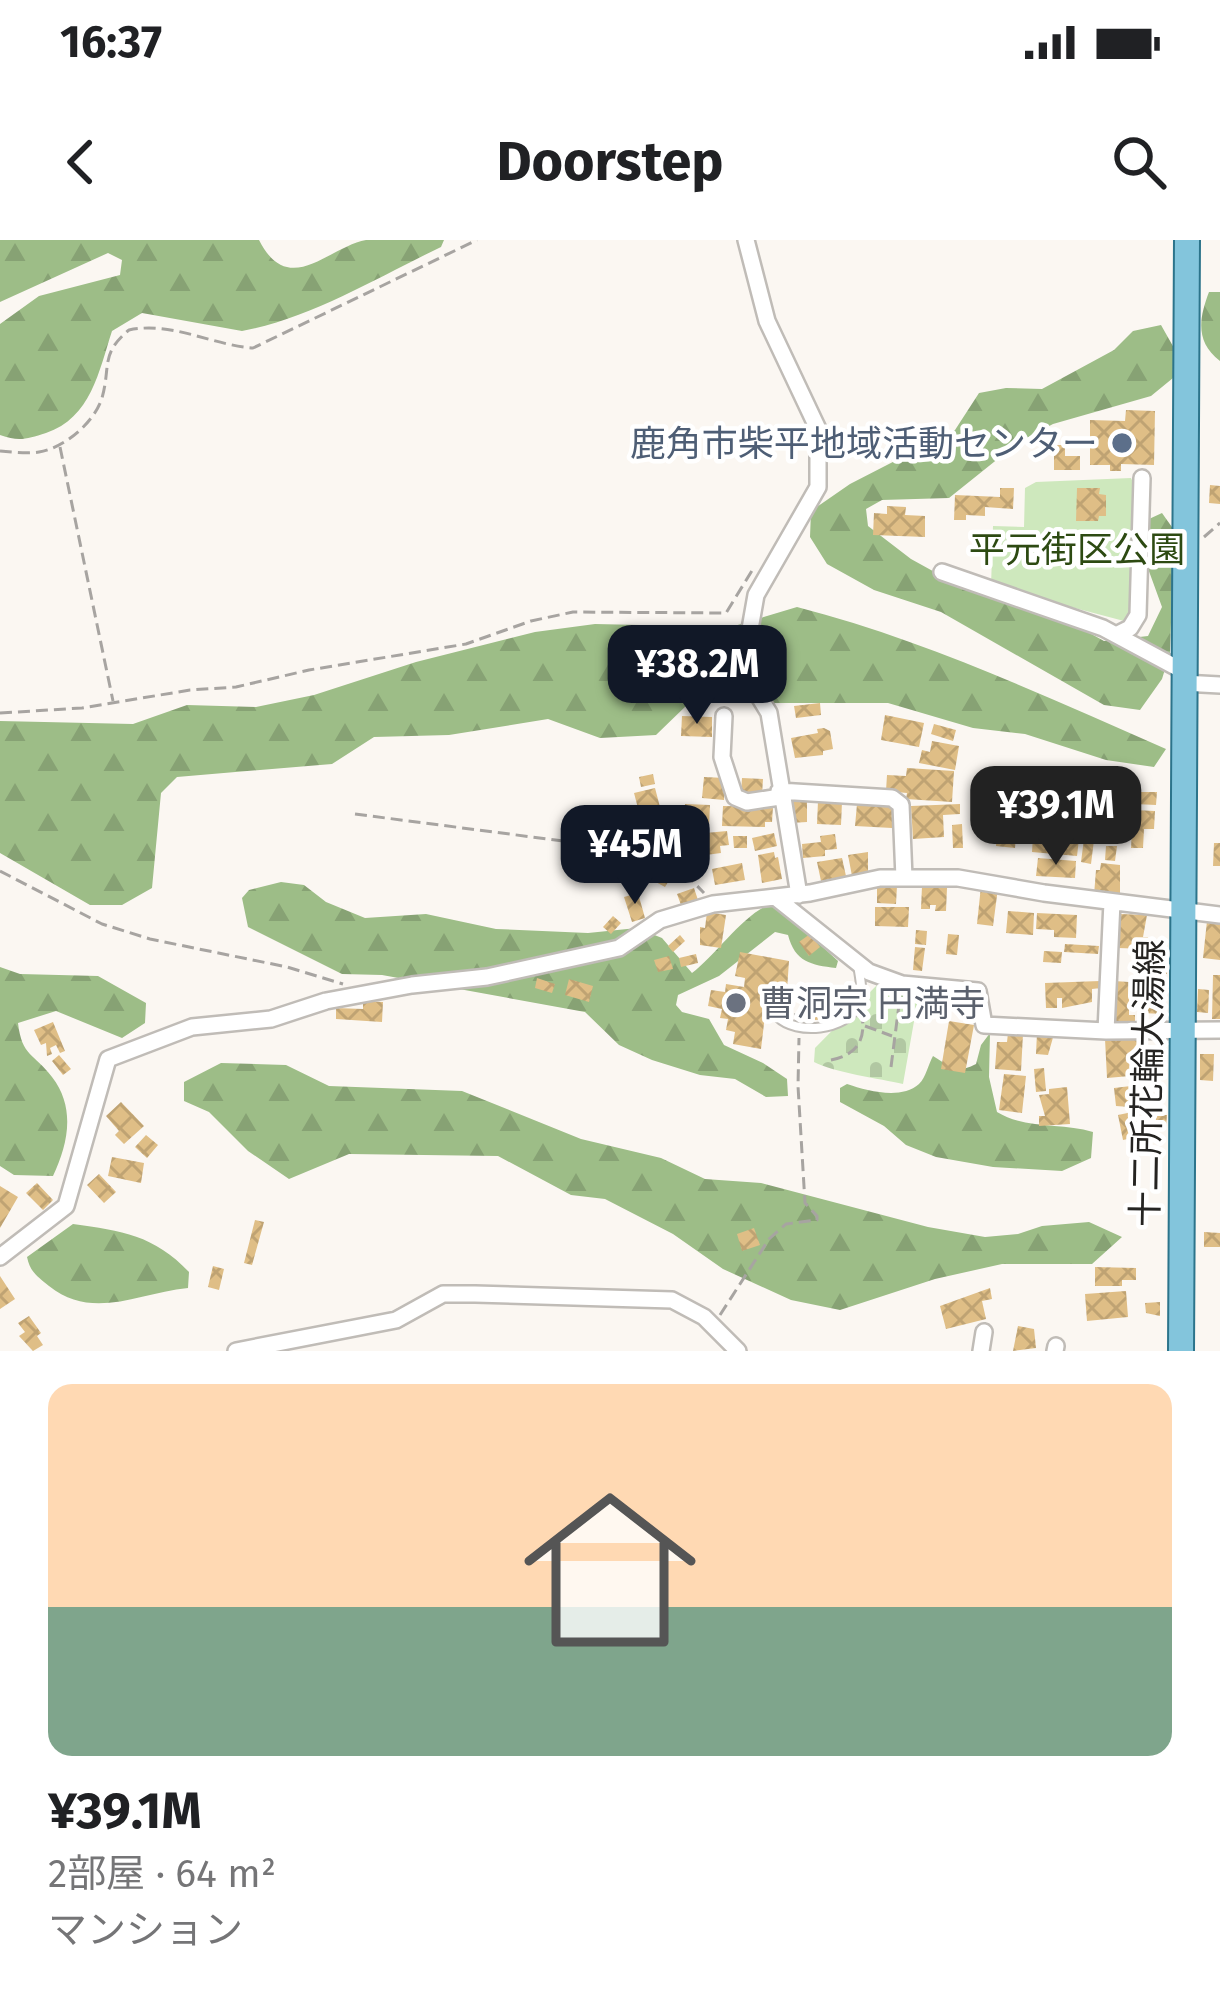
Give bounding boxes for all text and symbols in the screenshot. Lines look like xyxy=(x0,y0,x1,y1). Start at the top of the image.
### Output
text: 16:37 xyxy=(60,15,162,69)
icon: back xyxy=(48,129,114,195)
icon: search xyxy=(1106,129,1172,195)
text: Doorstep xyxy=(496,130,724,194)
place label: 鹿角市柴平地域活動センター xyxy=(630,422,1098,466)
marker: 鹿角市柴平地域活動センター xyxy=(1109,430,1135,456)
park label: 平元街区公園 xyxy=(969,528,1185,572)
pin: ¥38.2M xyxy=(599,625,795,727)
text: ¥38.2M xyxy=(635,641,759,687)
pin: ¥39.1M xyxy=(958,766,1154,868)
text: ¥39.1M xyxy=(997,782,1115,828)
pin: ¥45M xyxy=(564,805,706,907)
text: ¥45M xyxy=(588,821,682,867)
street label: 十二所花輪大湯線 xyxy=(1123,939,1173,1227)
place label: 曹洞宗 円満寺 xyxy=(760,982,986,1026)
marker: 曹洞宗 円満寺 xyxy=(723,990,749,1016)
icon: home xyxy=(502,1462,718,1678)
text: ¥39.1M xyxy=(48,1780,202,1842)
text: 2部屋 · 64 m² xyxy=(48,1851,276,1897)
text: マンション xyxy=(48,1907,243,1953)

